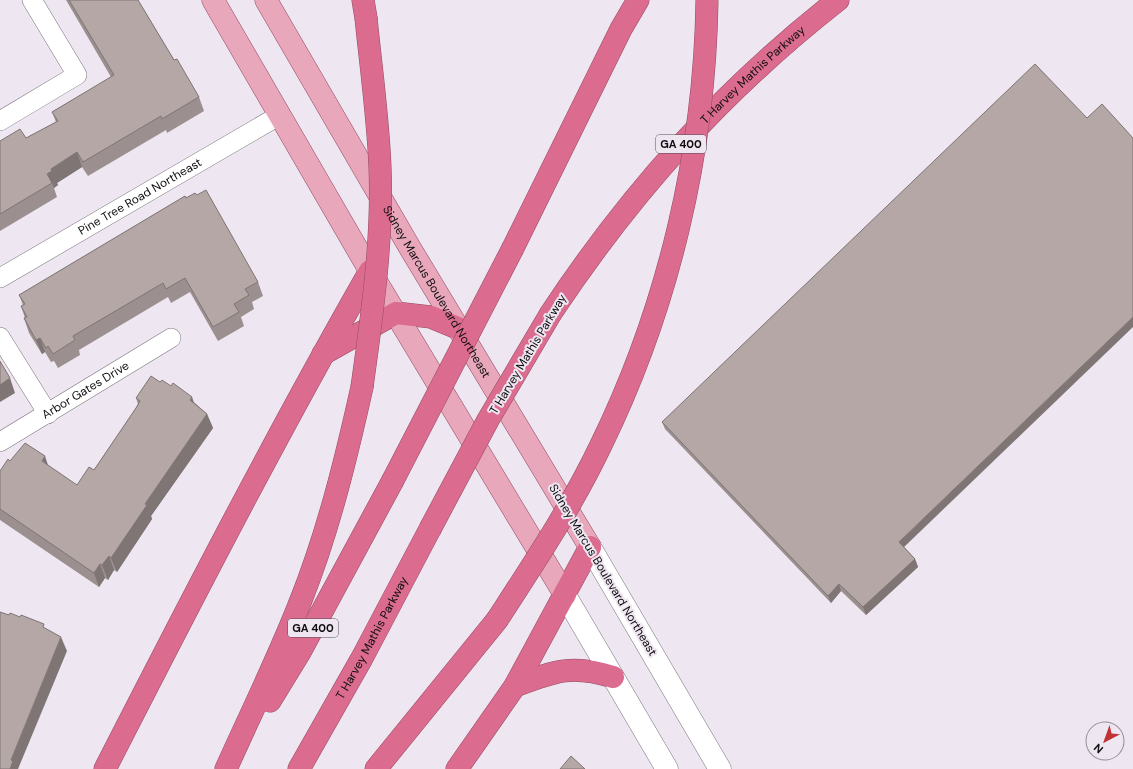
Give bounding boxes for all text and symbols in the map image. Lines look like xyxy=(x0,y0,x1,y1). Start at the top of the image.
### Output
street label: T Harvey Mathis Parkway xyxy=(697,22,809,128)
road number: GA 400 xyxy=(656,135,706,153)
street label: Pine Tree Road Northeast xyxy=(75,154,205,239)
street label: Sidney Marcus Boulevard Northeast xyxy=(379,203,494,381)
street label: T Harvey Mathis Parkway xyxy=(486,291,570,417)
street label: Arbor Gates Drive xyxy=(39,357,132,423)
street label: Sidney Marcus Boulevard Northeast xyxy=(545,481,661,659)
street label: T Harvey Mathis Parkway xyxy=(332,573,412,702)
road number: GA 400 xyxy=(288,619,338,637)
north arrow xyxy=(1085,721,1125,761)
text: N xyxy=(1091,741,1106,756)

